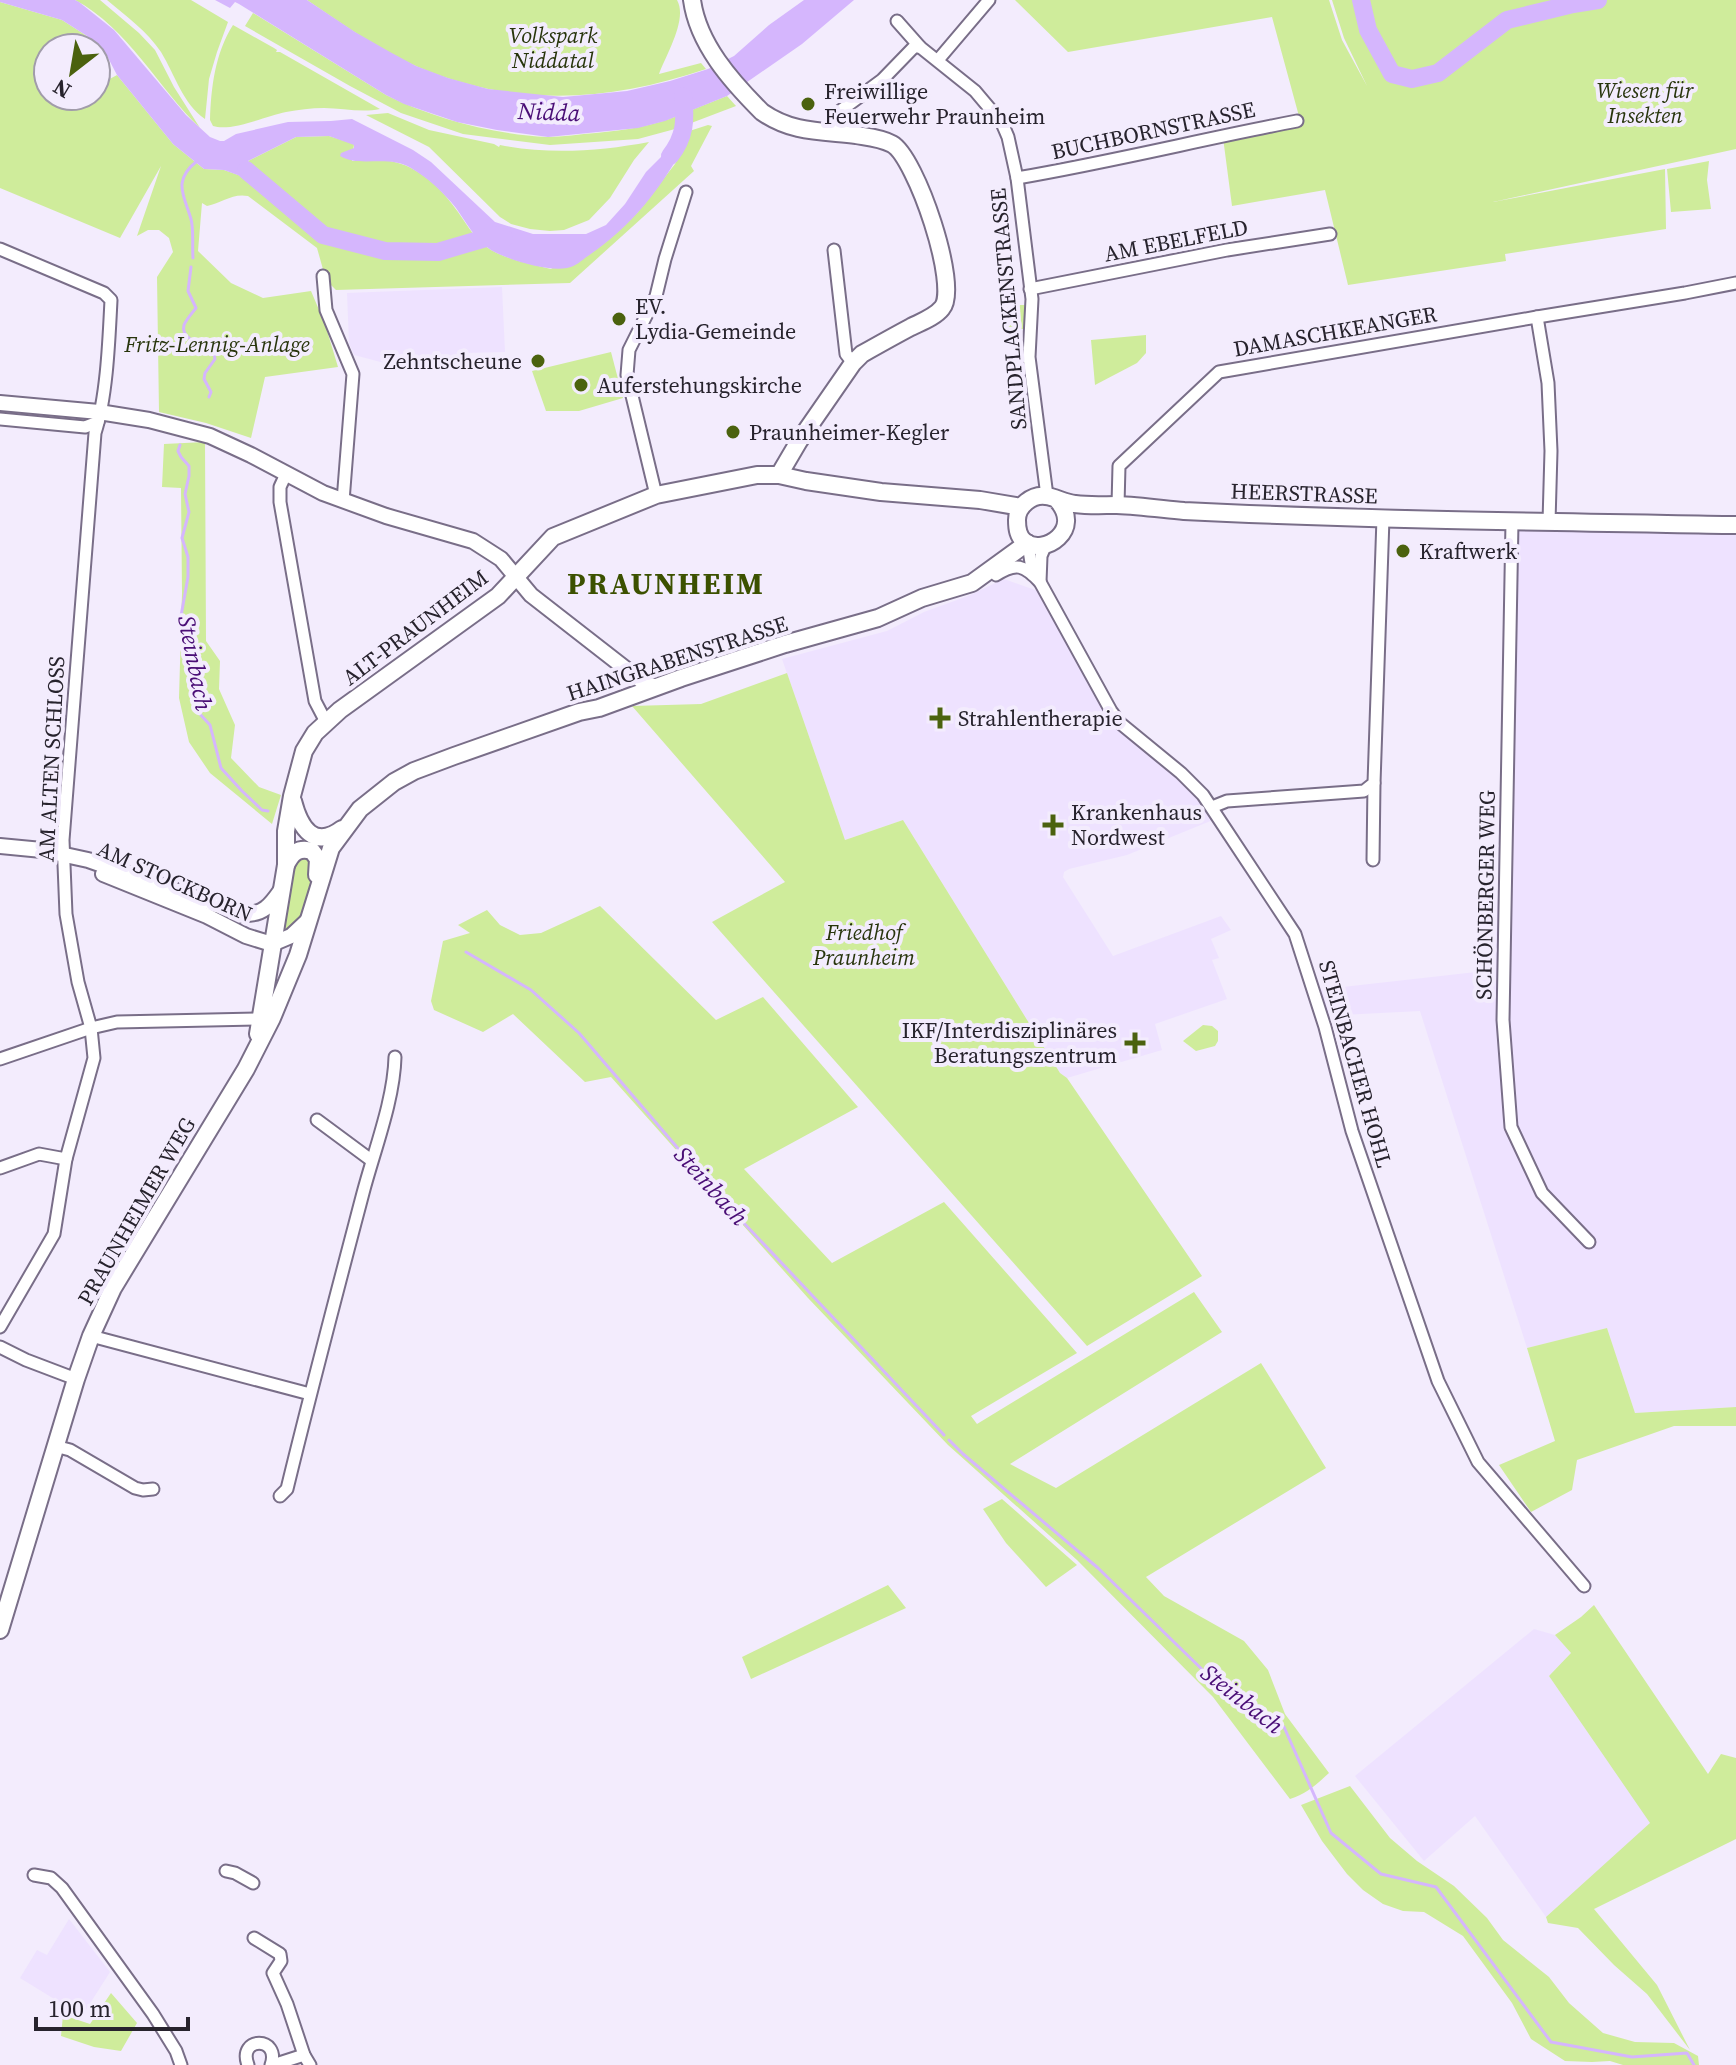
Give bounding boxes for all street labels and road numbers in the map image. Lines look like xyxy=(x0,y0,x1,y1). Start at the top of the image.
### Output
street label: BUCHBORNSTRASSE xyxy=(1048,94,1258,166)
street label: SANDPLACKENSTRASSE xyxy=(982,187,1034,431)
street label: AM EBELFELD xyxy=(1101,211,1251,269)
street label: DAMASCHKEANGER xyxy=(1231,298,1440,364)
street label: HEERSTRASSE xyxy=(1230,475,1378,511)
street label: ALT-PRAUNHEIM xyxy=(336,562,494,692)
street label: HAINGRABENSTRASSE xyxy=(563,608,791,708)
street label: AM ALTEN SCHLOSS xyxy=(31,655,71,863)
street label: SCHÖNBERGER WEG xyxy=(1468,790,1502,1000)
street label: AM STOCKBORN xyxy=(93,833,257,929)
street label: STEINBACHER HOHL xyxy=(1312,957,1400,1171)
street label: PRAUNHEIMER WEG xyxy=(70,1112,202,1310)

